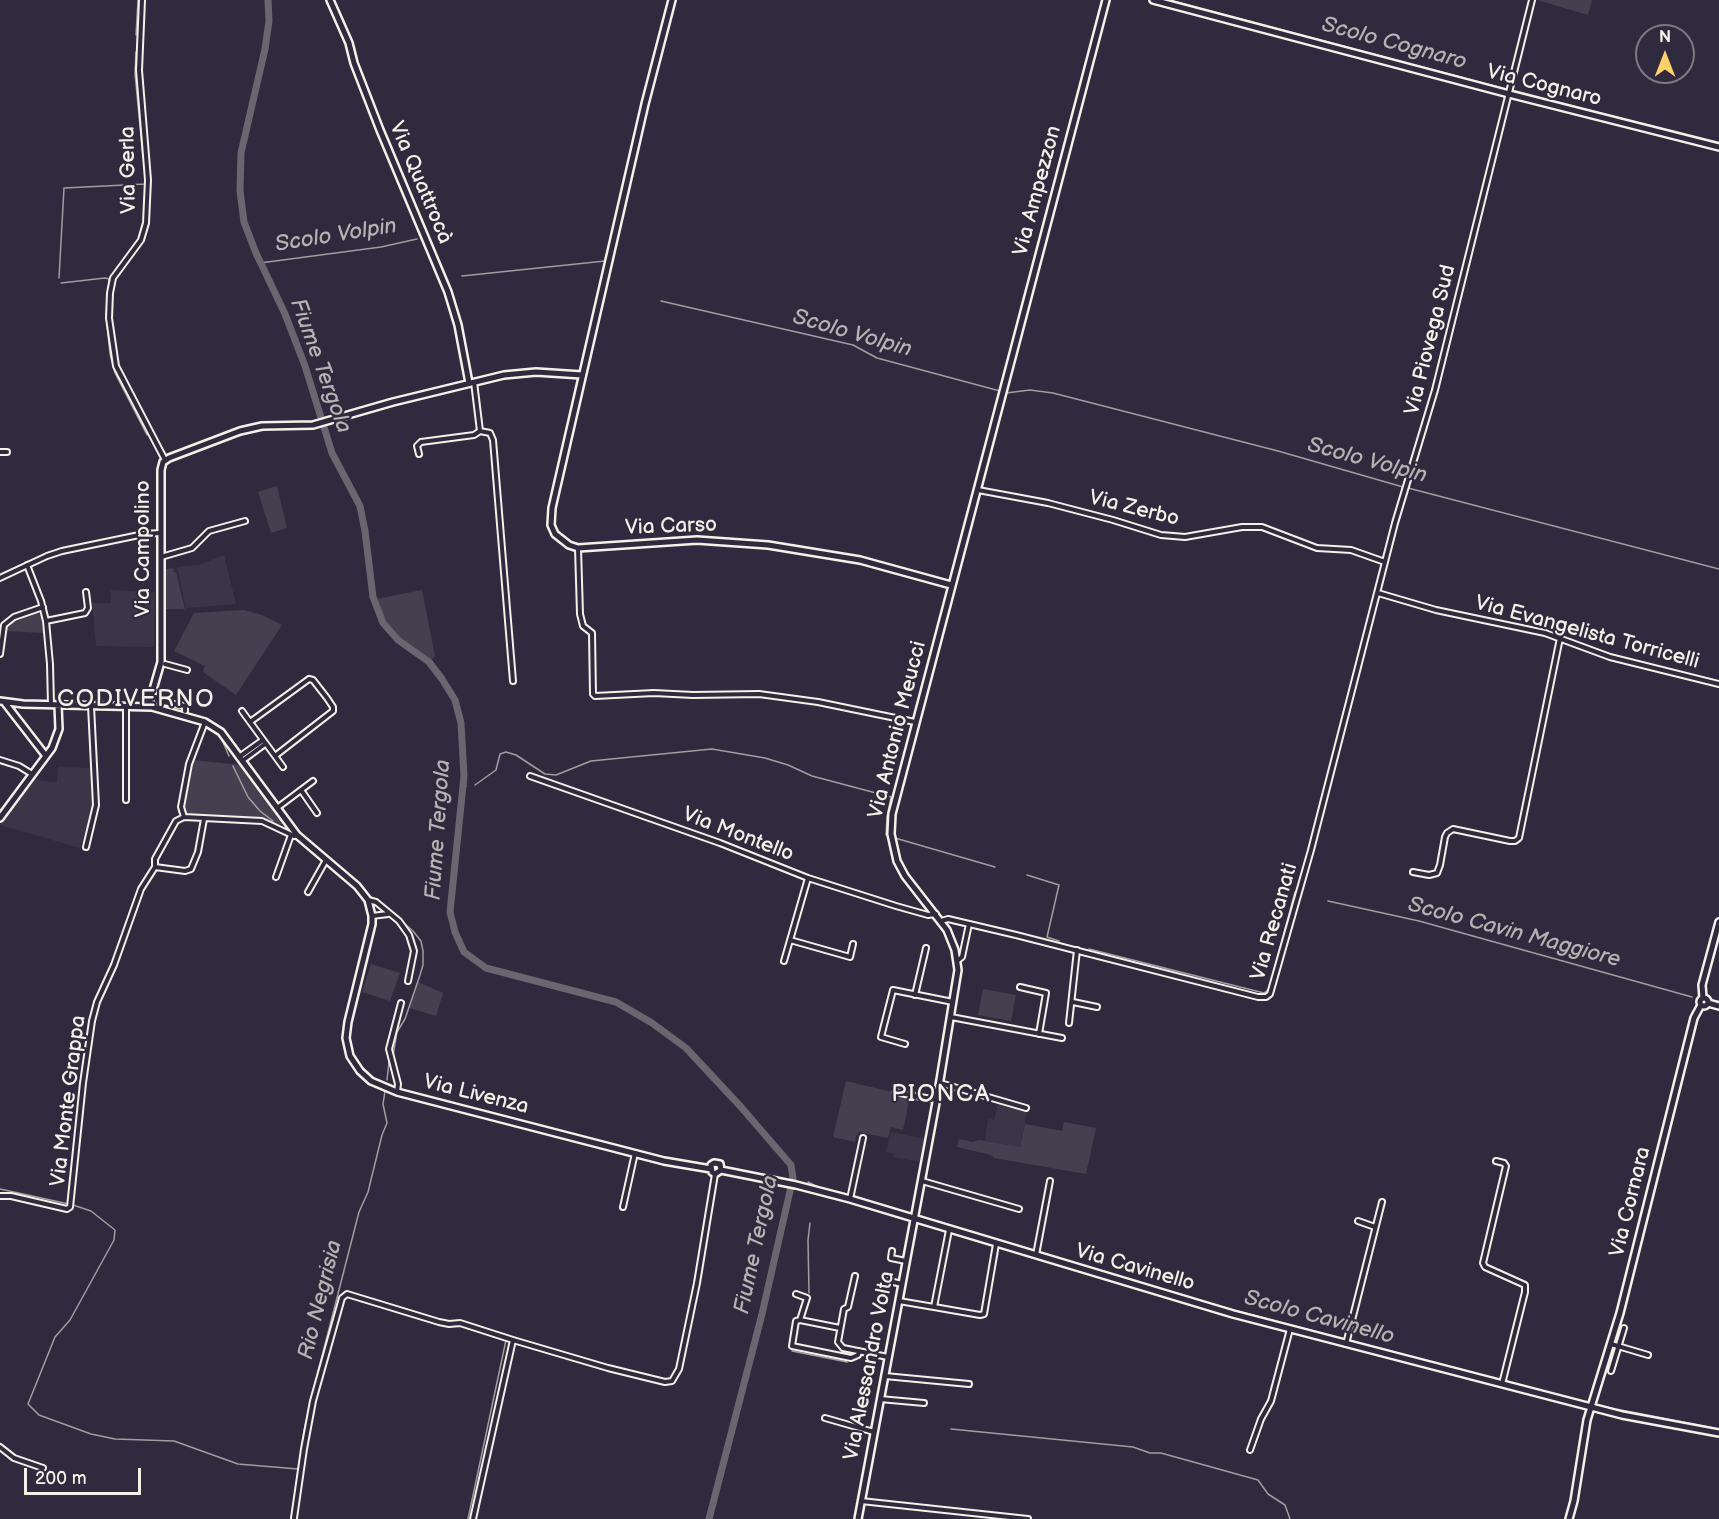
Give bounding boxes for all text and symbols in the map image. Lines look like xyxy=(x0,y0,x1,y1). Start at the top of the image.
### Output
water label: Scolo Cognaro xyxy=(1319,12,1469,76)
north arrow xyxy=(1635,24,1695,84)
text: N xyxy=(1659,28,1671,47)
street label: Via Cognaro xyxy=(1484,60,1604,112)
street label: Via Quattrocà xyxy=(383,118,457,248)
street label: Via Ampezzon xyxy=(1009,123,1067,259)
street label: Via Gerla xyxy=(116,126,142,214)
water label: Scolo Volpin xyxy=(273,213,399,259)
street label: Via Piovega Sud xyxy=(1400,262,1462,418)
water label: Fiume Tergola xyxy=(283,295,357,437)
water label: Scolo Volpin xyxy=(789,304,915,364)
water label: Scolo Volpin xyxy=(1304,432,1430,490)
street label: Via Campolino xyxy=(131,480,157,618)
street label: Via Zerbo xyxy=(1086,486,1182,532)
street label: Via Carso xyxy=(625,513,717,541)
street label: Via Evangelista Torricelli xyxy=(1472,591,1702,675)
street label: Via Antonio Meucci xyxy=(864,639,932,821)
district label: CODIVERNO xyxy=(57,686,215,714)
water label: Fiume Tergola xyxy=(421,759,457,901)
street label: Via Montello xyxy=(679,802,797,868)
street label: Via Recanati xyxy=(1246,860,1304,984)
water label: Scolo Cavin Maggiore xyxy=(1405,892,1623,974)
street label: Via Monte Grappa xyxy=(46,1014,92,1188)
street label: Via Livenza xyxy=(421,1070,531,1120)
district label: PIONCA xyxy=(891,1081,991,1109)
street label: Via Cornara xyxy=(1605,1144,1657,1260)
water label: Fiume Tergola xyxy=(729,1173,785,1317)
water label: Rio Negrisia xyxy=(293,1238,349,1362)
street label: Via Cavinello xyxy=(1073,1239,1197,1297)
street label: Via Alessandro Volta xyxy=(839,1269,901,1463)
water label: Scolo Cavinello xyxy=(1241,1285,1397,1351)
scale bar xyxy=(27,1456,144,1494)
text: 200 m xyxy=(35,1468,87,1489)

